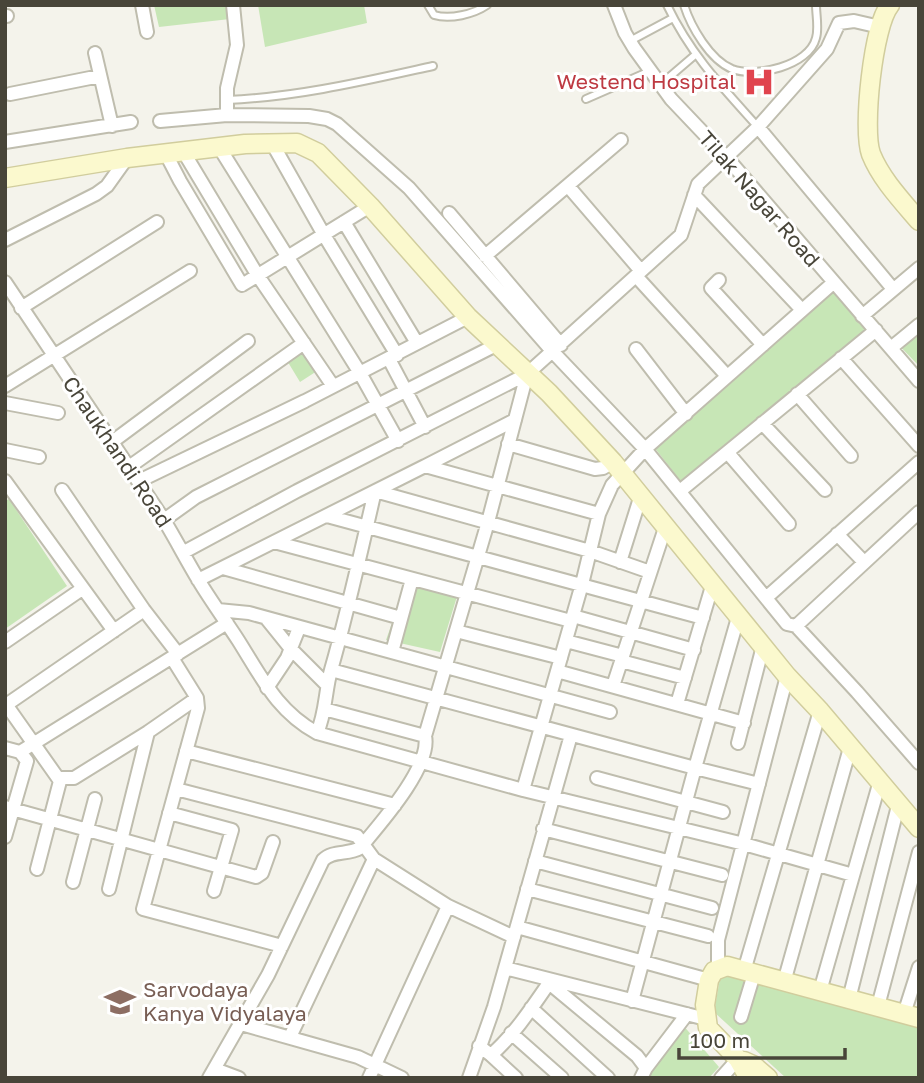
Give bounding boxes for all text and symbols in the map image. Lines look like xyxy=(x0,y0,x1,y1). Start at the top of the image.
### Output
hospital icon: Westend Hospital xyxy=(742,65,776,99)
place label: Westend Hospital xyxy=(556,68,736,94)
street label: Tilak Nagar Road xyxy=(694,125,826,272)
street label: Chaukhandi Road xyxy=(58,371,178,532)
place label: Sarvodaya Kanya Vidyalaya xyxy=(143,976,307,1026)
school or university icon: Sarvodaya Kanya Vidyalaya xyxy=(103,985,137,1019)
scale bar xyxy=(679,1016,845,1060)
text: 100 m xyxy=(690,1027,750,1053)

